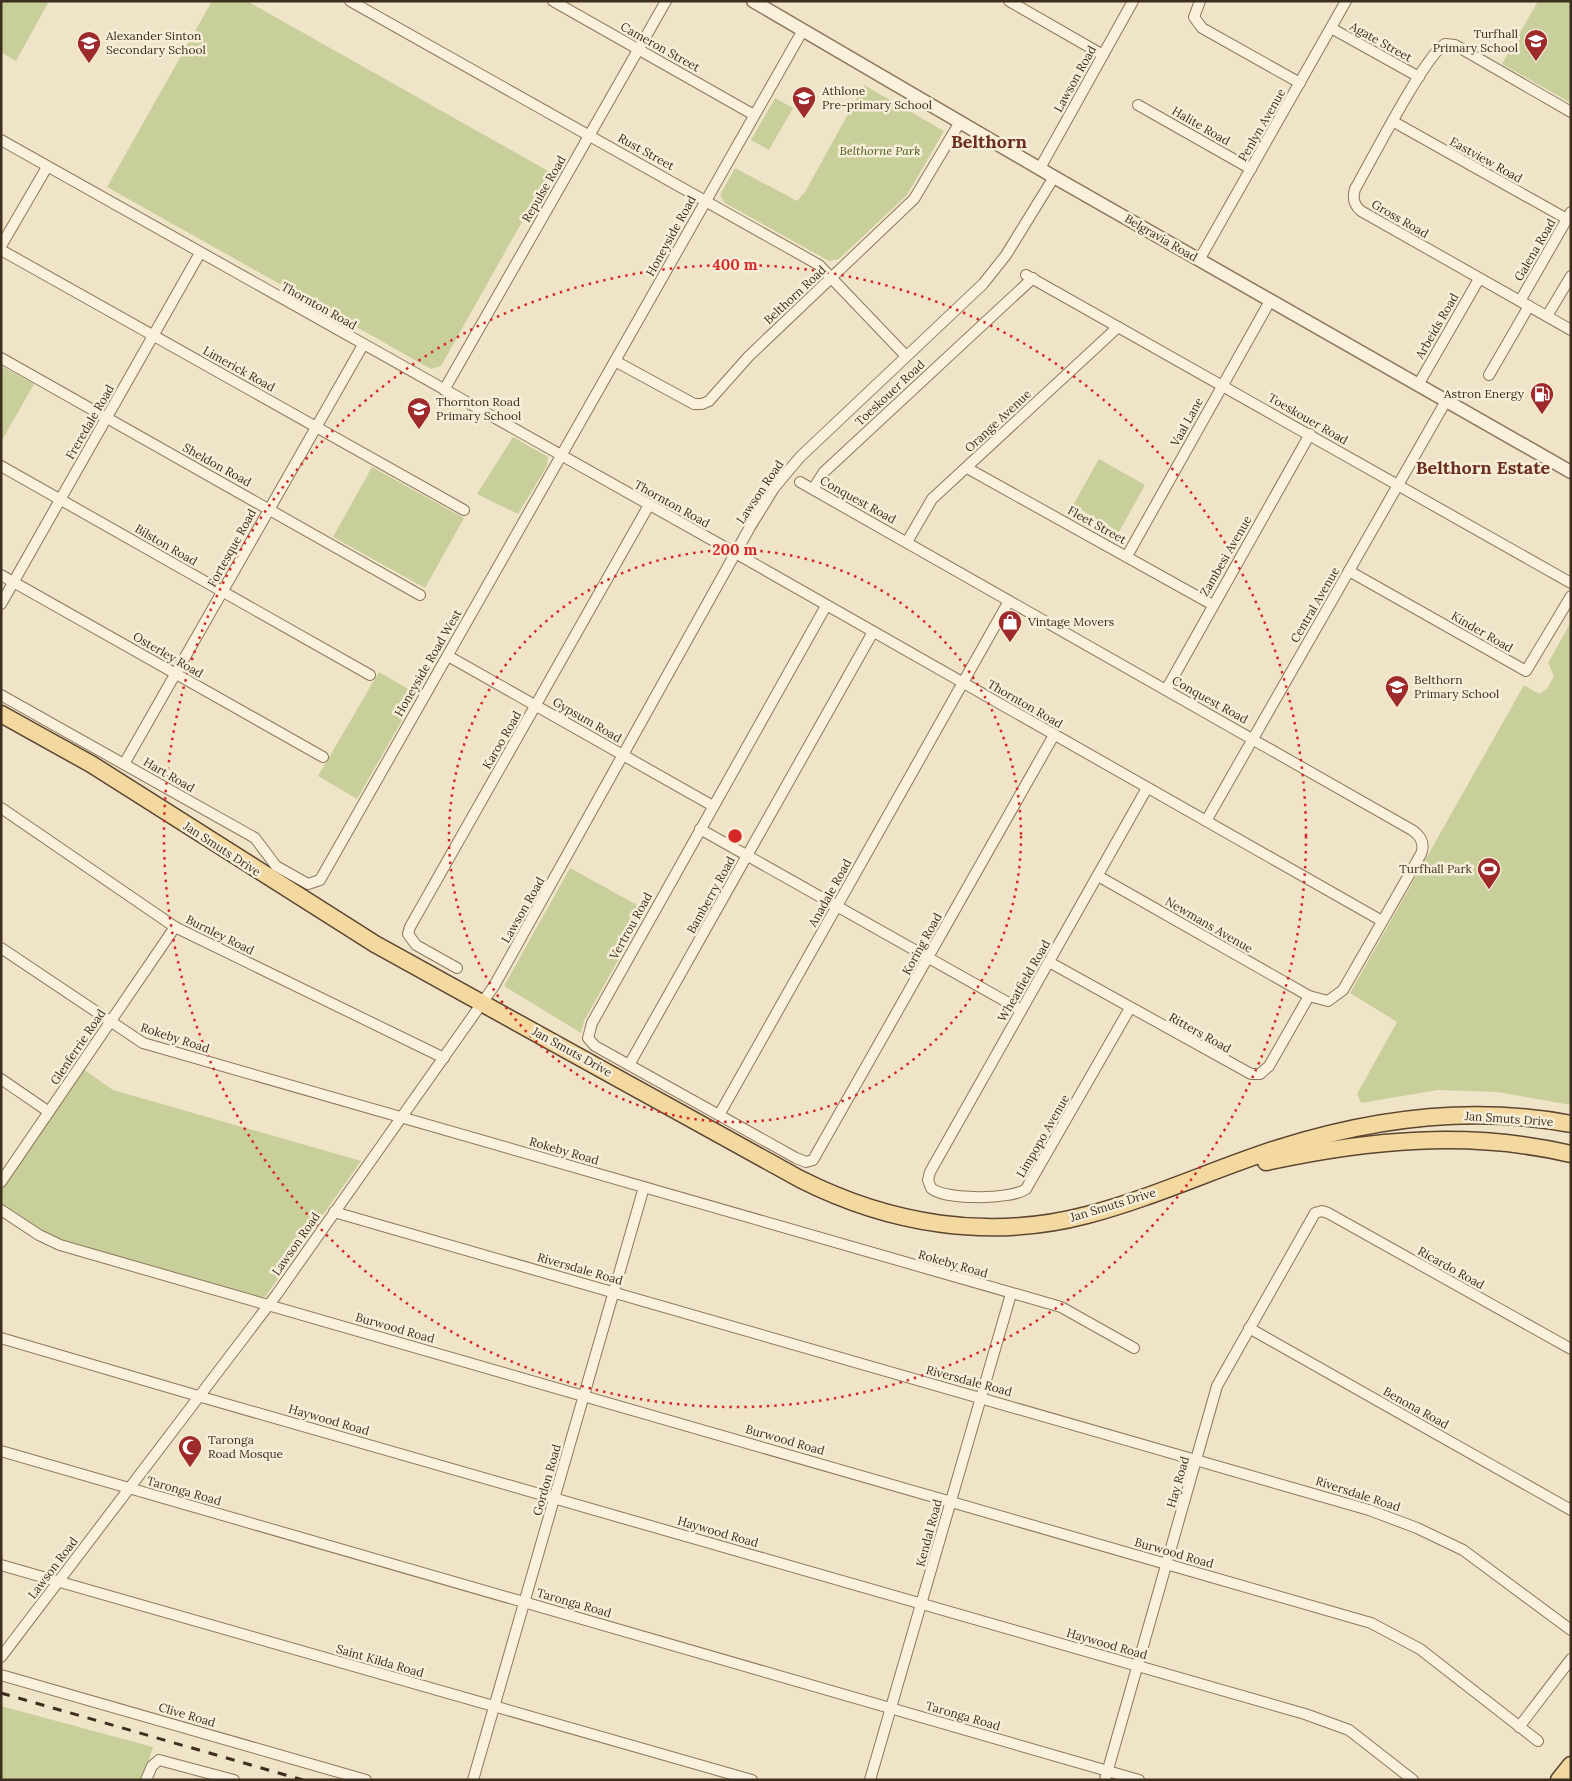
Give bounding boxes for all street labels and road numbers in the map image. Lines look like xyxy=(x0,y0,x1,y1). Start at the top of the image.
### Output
street label: Agate Street xyxy=(1347,18,1415,65)
street label: Cameron Street xyxy=(618,19,703,75)
street label: Lawson Road xyxy=(1050,43,1099,115)
street label: Penlyn Avenue xyxy=(1235,85,1289,164)
street label: Halite Road xyxy=(1170,103,1233,148)
street label: Rust Street xyxy=(615,130,677,173)
street label: Eastview Road xyxy=(1447,133,1525,186)
street label: Repulse Road xyxy=(518,153,569,225)
street label: Honeyside Road xyxy=(642,193,699,279)
street label: Gross Road xyxy=(1369,196,1431,241)
street label: Belgravia Road xyxy=(1122,211,1200,264)
street label: Galena Road xyxy=(1511,216,1558,284)
street label: Belthorn Road xyxy=(760,262,829,327)
street label: Thornton Road xyxy=(279,279,360,333)
street label: Arbeids Road xyxy=(1411,290,1461,362)
street label: Limerick Road xyxy=(201,343,278,394)
street label: Toeskouer Road xyxy=(852,357,927,429)
street label: Freredale Road xyxy=(62,382,117,462)
street label: Orange Avenue xyxy=(961,386,1034,455)
street label: Toeskouer Road xyxy=(1266,390,1351,447)
street label: Vaal Lane xyxy=(1167,394,1206,450)
street label: Sheldon Road xyxy=(180,440,254,490)
street label: Lawson Road xyxy=(733,457,786,526)
street label: Conquest Road xyxy=(818,473,899,527)
street label: Thornton Road xyxy=(632,477,713,531)
street label: Fleet Street xyxy=(1065,502,1129,547)
street label: Fortesque Road xyxy=(204,506,259,589)
street label: Zambesi Avenue xyxy=(1196,512,1255,599)
street label: Bilston Road xyxy=(132,521,200,568)
street label: Central Avenue xyxy=(1287,564,1343,645)
street label: Honeyside Road West xyxy=(391,606,465,719)
street label: Kinder Road xyxy=(1449,608,1516,655)
street label: Osterley Road xyxy=(131,628,206,681)
street label: Conquest Road xyxy=(1170,673,1251,727)
street label: Thornton Road xyxy=(985,676,1065,731)
street label: Gypsum Road xyxy=(550,694,624,745)
street label: Karoo Road xyxy=(479,708,524,771)
street label: Hart Road xyxy=(141,754,197,795)
street label: Jan Smuts Drive xyxy=(180,818,264,879)
street label: Bamberry Road xyxy=(683,854,738,936)
street label: Anadale Road xyxy=(804,856,854,930)
street label: Lawson Road xyxy=(498,874,547,945)
street label: Vertrou Road xyxy=(606,890,655,963)
street label: Newmans Avenue xyxy=(1163,893,1256,956)
street label: Koring Road xyxy=(898,910,945,977)
street label: Burnley Road xyxy=(184,912,257,958)
street label: Wheatfield Road xyxy=(994,937,1053,1024)
street label: Glenferrie Road xyxy=(47,1006,108,1087)
street label: Ritters Road xyxy=(1167,1009,1234,1056)
street label: Rokeby Road xyxy=(139,1019,212,1056)
street label: Jan Smuts Drive xyxy=(529,1023,615,1080)
street label: Limpopo Avenue xyxy=(1013,1091,1073,1180)
street label: Jan Smuts Drive xyxy=(1463,1108,1554,1129)
street label: Rokeby Road xyxy=(528,1133,601,1168)
street label: Jan Smuts Drive xyxy=(1067,1184,1158,1225)
street label: Lawson Road xyxy=(268,1209,323,1278)
street label: Ricardo Road xyxy=(1415,1243,1487,1292)
street label: Rokeby Road xyxy=(917,1246,990,1281)
street label: Riversdale Road xyxy=(536,1249,625,1288)
street label: Burwood Road xyxy=(354,1309,436,1346)
street label: Riversdale Road xyxy=(925,1362,1014,1399)
street label: Benona Road xyxy=(1381,1383,1452,1432)
street label: Haywood Road xyxy=(287,1401,371,1438)
street label: Burwood Road xyxy=(744,1421,826,1458)
street label: Gordon Road xyxy=(529,1442,564,1517)
street label: Hay Road xyxy=(1163,1454,1192,1509)
street label: Taronga Road xyxy=(145,1473,223,1508)
street label: Riversdale Road xyxy=(1314,1473,1402,1514)
street label: Kendal Road xyxy=(912,1497,945,1568)
street label: Haywood Road xyxy=(676,1513,760,1550)
street label: Lawson Road xyxy=(24,1534,81,1602)
street label: Burwood Road xyxy=(1133,1534,1215,1571)
street label: Taronga Road xyxy=(535,1585,613,1620)
street label: Haywood Road xyxy=(1065,1625,1149,1662)
street label: Saint Kilda Road xyxy=(335,1641,426,1680)
street label: Taronga Road xyxy=(924,1698,1002,1733)
street label: Clive Road xyxy=(157,1699,217,1730)

